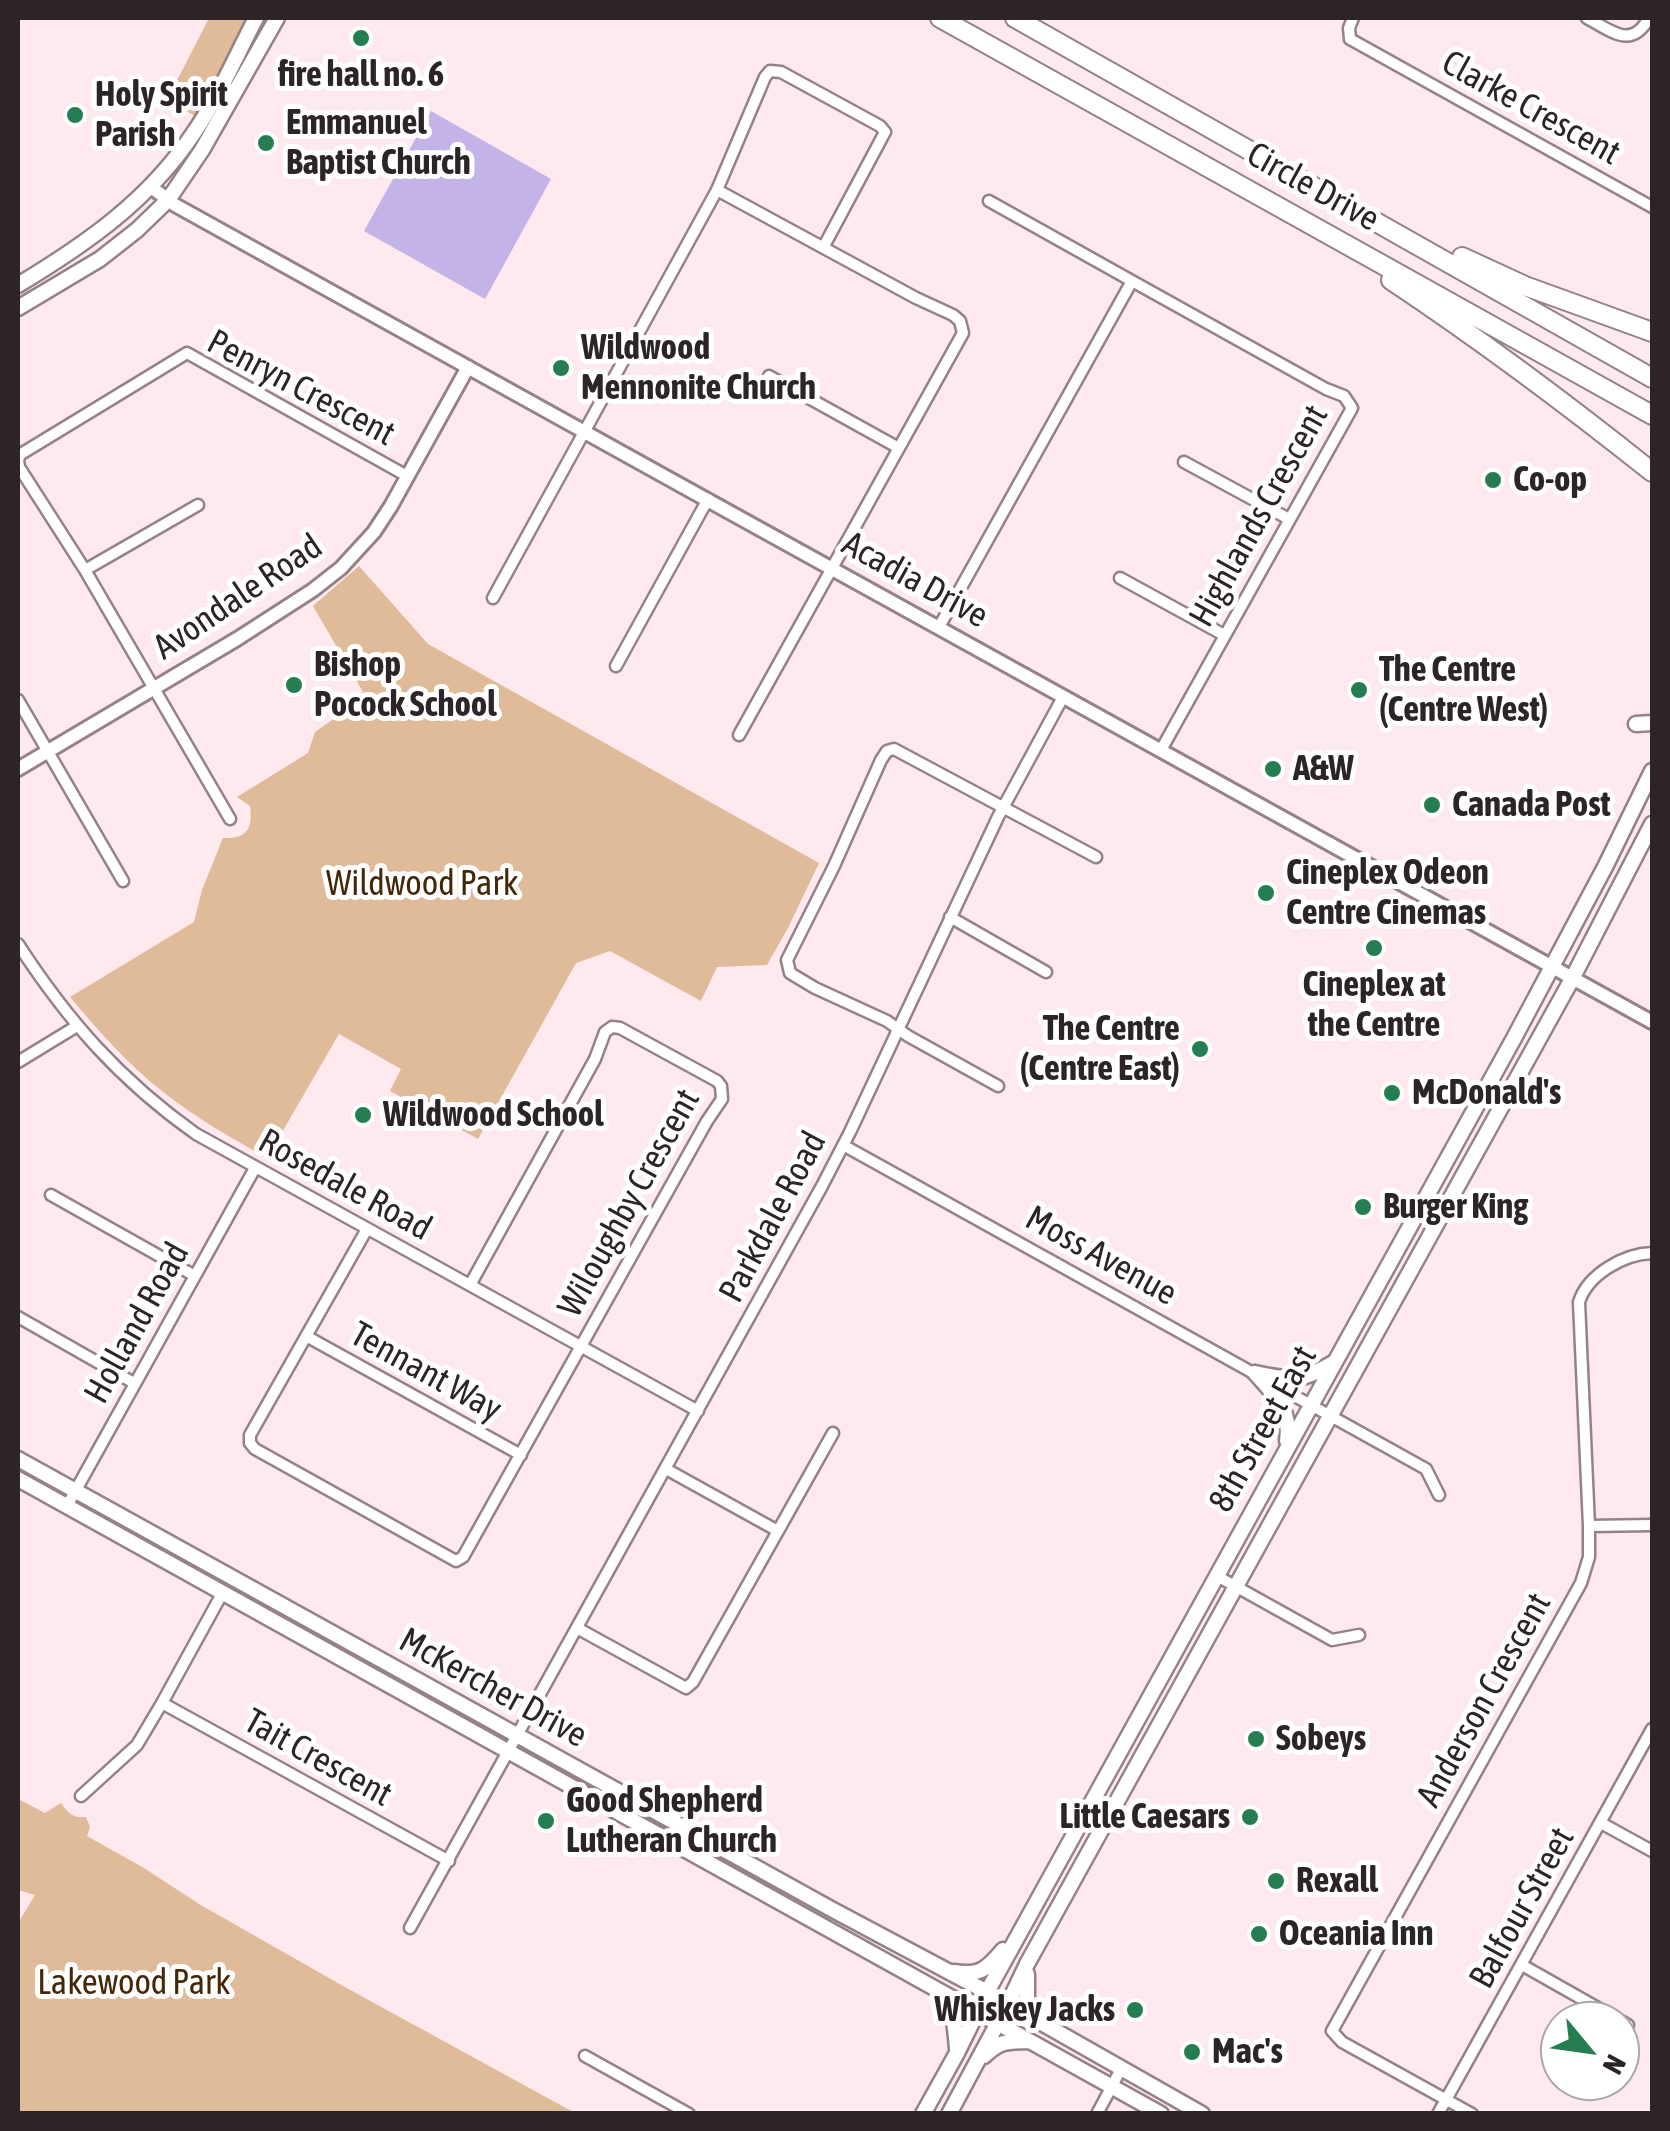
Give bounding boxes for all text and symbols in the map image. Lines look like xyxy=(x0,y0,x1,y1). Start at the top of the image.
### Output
marker: fire hall no. 6 xyxy=(350,27,372,49)
street label: Clarke Crescent xyxy=(1435,42,1627,174)
place label: fire hall no. 6 xyxy=(278,54,444,96)
place label: Holy Spirit Parish xyxy=(95,74,228,156)
place label: Emmanuel Baptist Church xyxy=(286,102,471,184)
marker: Holy Spirit Parish xyxy=(64,104,86,126)
marker: Emmanuel Baptist Church xyxy=(255,132,277,154)
street label: Circle Drive xyxy=(1240,134,1386,240)
street label: Penryn Crescent xyxy=(200,321,402,455)
place label: Wildwood Mennonite Church xyxy=(581,327,816,409)
marker: Wildwood Mennonite Church xyxy=(550,357,572,379)
street label: Highlands Crescent xyxy=(1181,398,1337,634)
place label: Co-op xyxy=(1513,459,1587,501)
marker: Co-op xyxy=(1482,469,1504,491)
street label: Acadia Drive xyxy=(835,523,995,637)
street label: Avondale Road xyxy=(146,525,330,669)
place label: Bishop Pocock School xyxy=(314,644,497,726)
place label: The Centre (Centre West) xyxy=(1379,649,1548,731)
marker: Bishop Pocock School xyxy=(283,674,305,696)
marker: The Centre (Centre West) xyxy=(1348,679,1370,701)
place label: A&W xyxy=(1293,748,1354,790)
marker: A&W xyxy=(1262,758,1284,780)
place label: Canada Post xyxy=(1452,784,1611,826)
marker: Canada Post xyxy=(1421,794,1443,816)
place label: Cineplex Odeon Centre Cinemas xyxy=(1286,852,1489,934)
park label: Wildwood Park xyxy=(326,863,518,905)
marker: Cineplex Odeon Centre Cinemas xyxy=(1255,882,1277,904)
marker: Cineplex at the Centre xyxy=(1363,937,1385,959)
place label: Cineplex at the Centre xyxy=(1302,964,1446,1046)
place label: The Centre (Centre East) xyxy=(1020,1008,1180,1090)
marker: The Centre (Centre East) xyxy=(1189,1038,1211,1060)
place label: McDonald's xyxy=(1412,1072,1561,1114)
street label: Wiloughby Crescent xyxy=(549,1082,709,1324)
marker: McDonald's xyxy=(1381,1082,1403,1104)
place label: Wildwood School xyxy=(383,1094,604,1136)
marker: Wildwood School xyxy=(352,1104,374,1126)
street label: Rosedale Road xyxy=(251,1120,439,1250)
street label: Parkdale Road xyxy=(711,1125,835,1309)
place label: Burger King xyxy=(1383,1186,1528,1228)
marker: Burger King xyxy=(1352,1196,1374,1218)
street label: Moss Avenue xyxy=(1018,1197,1184,1315)
street label: Holland Road xyxy=(76,1236,198,1410)
street label: Tennant Way xyxy=(343,1313,509,1431)
street label: 8th Street East xyxy=(1200,1339,1326,1519)
street label: Anderson Crescent xyxy=(1408,1586,1560,1814)
street label: McKercher Drive xyxy=(392,1619,594,1757)
street label: Tait Crescent xyxy=(237,1700,399,1816)
place label: Sobeys xyxy=(1276,1718,1366,1760)
marker: Sobeys xyxy=(1245,1728,1267,1750)
place label: Good Shepherd Lutheran Church xyxy=(566,1780,777,1862)
place label: Little Caesars xyxy=(1059,1796,1230,1838)
marker: Little Caesars xyxy=(1239,1806,1261,1828)
marker: Good Shepherd Lutheran Church xyxy=(535,1810,557,1832)
street label: Balfour Street xyxy=(1461,1820,1583,1996)
place label: Rexall xyxy=(1296,1860,1378,1902)
marker: Rexall xyxy=(1265,1870,1287,1892)
place label: Oceania Inn xyxy=(1279,1913,1434,1955)
marker: Oceania Inn xyxy=(1248,1923,1270,1945)
park label: Lakewood Park xyxy=(37,1962,231,2004)
place label: Whiskey Jacks xyxy=(935,1989,1115,2031)
marker: Whiskey Jacks xyxy=(1124,1999,1146,2021)
north arrow xyxy=(1540,2001,1640,2101)
place label: Mac's xyxy=(1212,2031,1283,2073)
marker: Mac's xyxy=(1181,2041,1203,2063)
text: N xyxy=(1596,2050,1632,2080)

